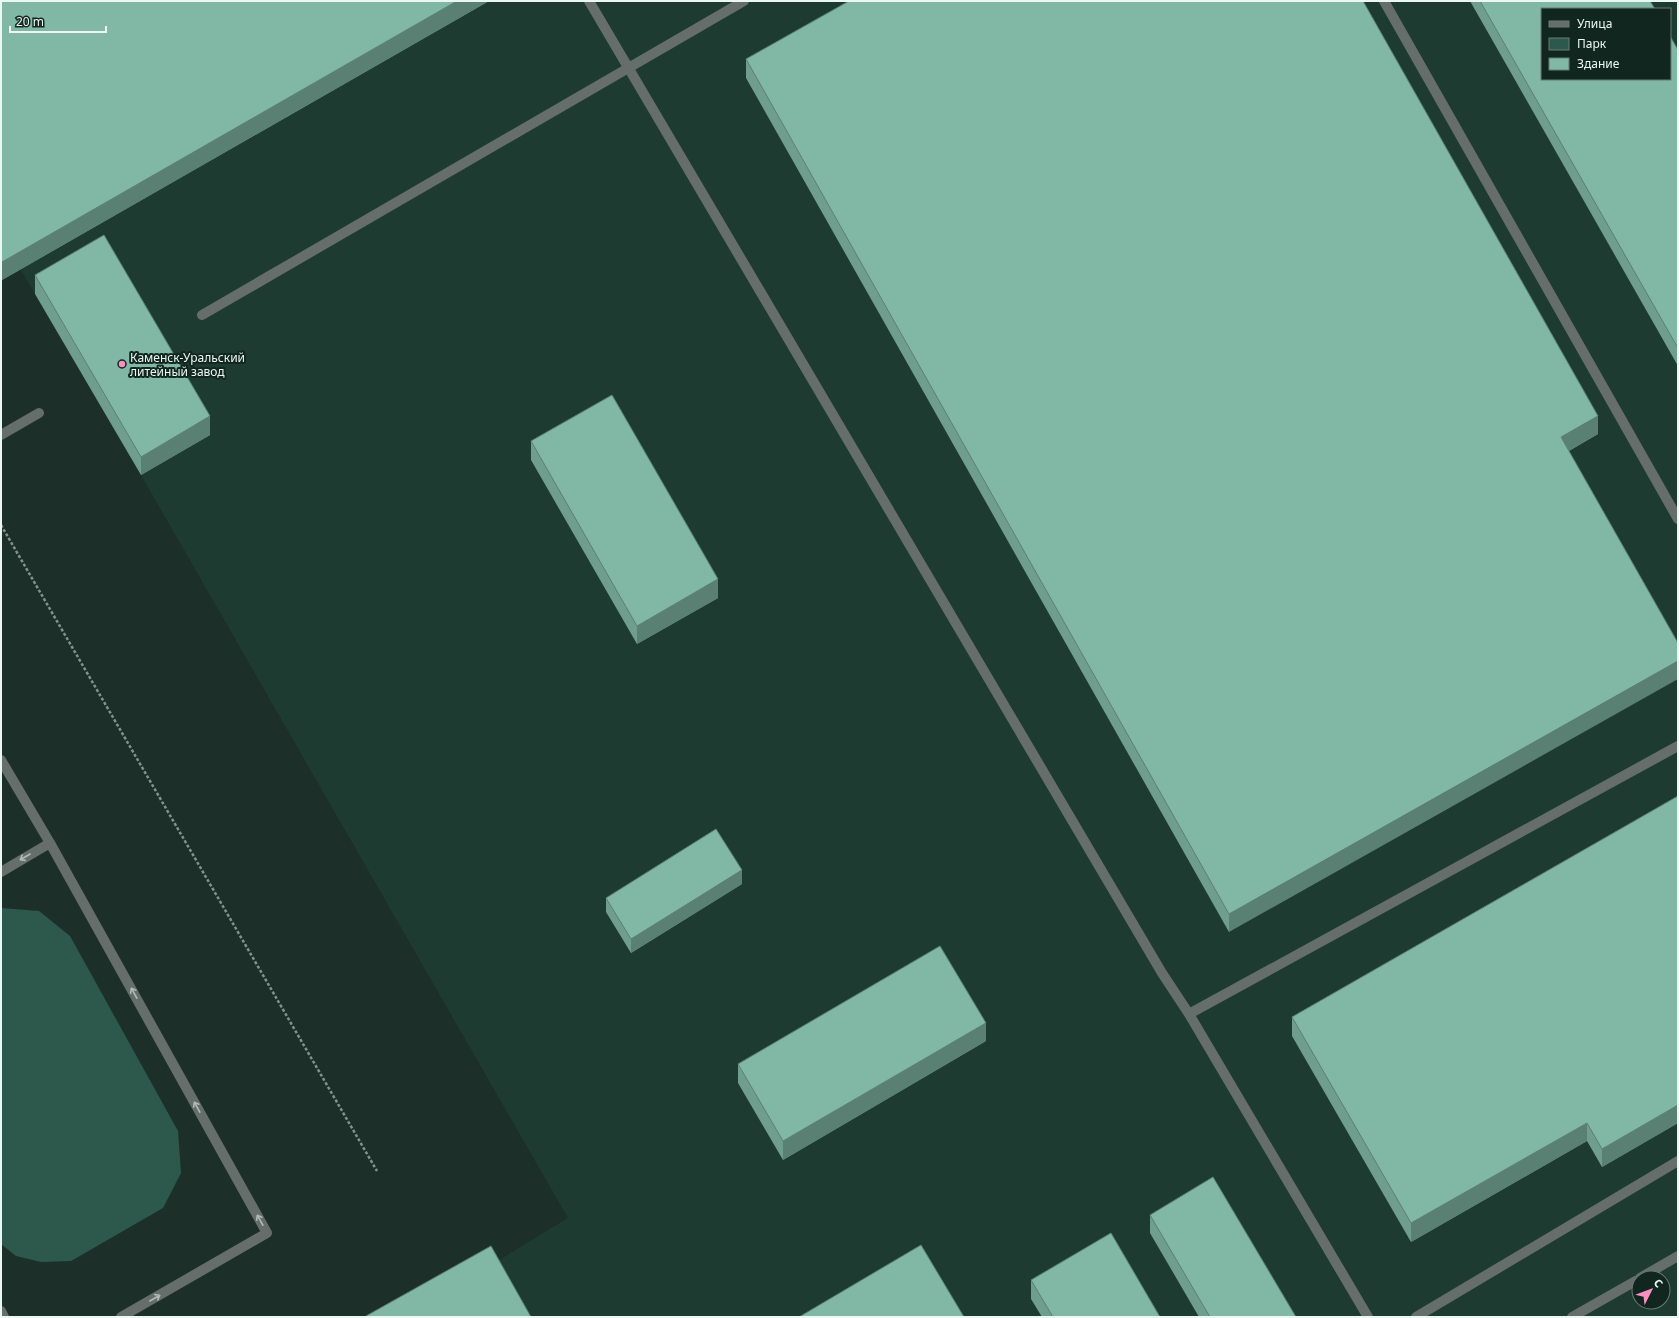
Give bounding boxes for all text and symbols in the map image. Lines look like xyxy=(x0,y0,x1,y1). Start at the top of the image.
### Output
scale bar xyxy=(10,8,106,34)
legend xyxy=(1541,8,1671,80)
text: 20 m xyxy=(16,13,44,30)
text: Улица xyxy=(1577,15,1612,32)
text: Парк xyxy=(1577,35,1607,52)
text: Здание xyxy=(1577,55,1620,72)
place label: Каменск-Уральский литейный завод xyxy=(130,349,245,380)
marker: Каменск-Уральский литейный завод xyxy=(117,359,127,369)
one-way arrow xyxy=(19,854,31,862)
one-way arrow xyxy=(129,988,137,1000)
one-way arrow xyxy=(193,1101,200,1113)
one-way arrow xyxy=(256,1215,264,1227)
north arrow xyxy=(1631,1270,1671,1310)
text: С xyxy=(1651,1275,1667,1291)
one-way arrow xyxy=(149,1293,161,1301)

